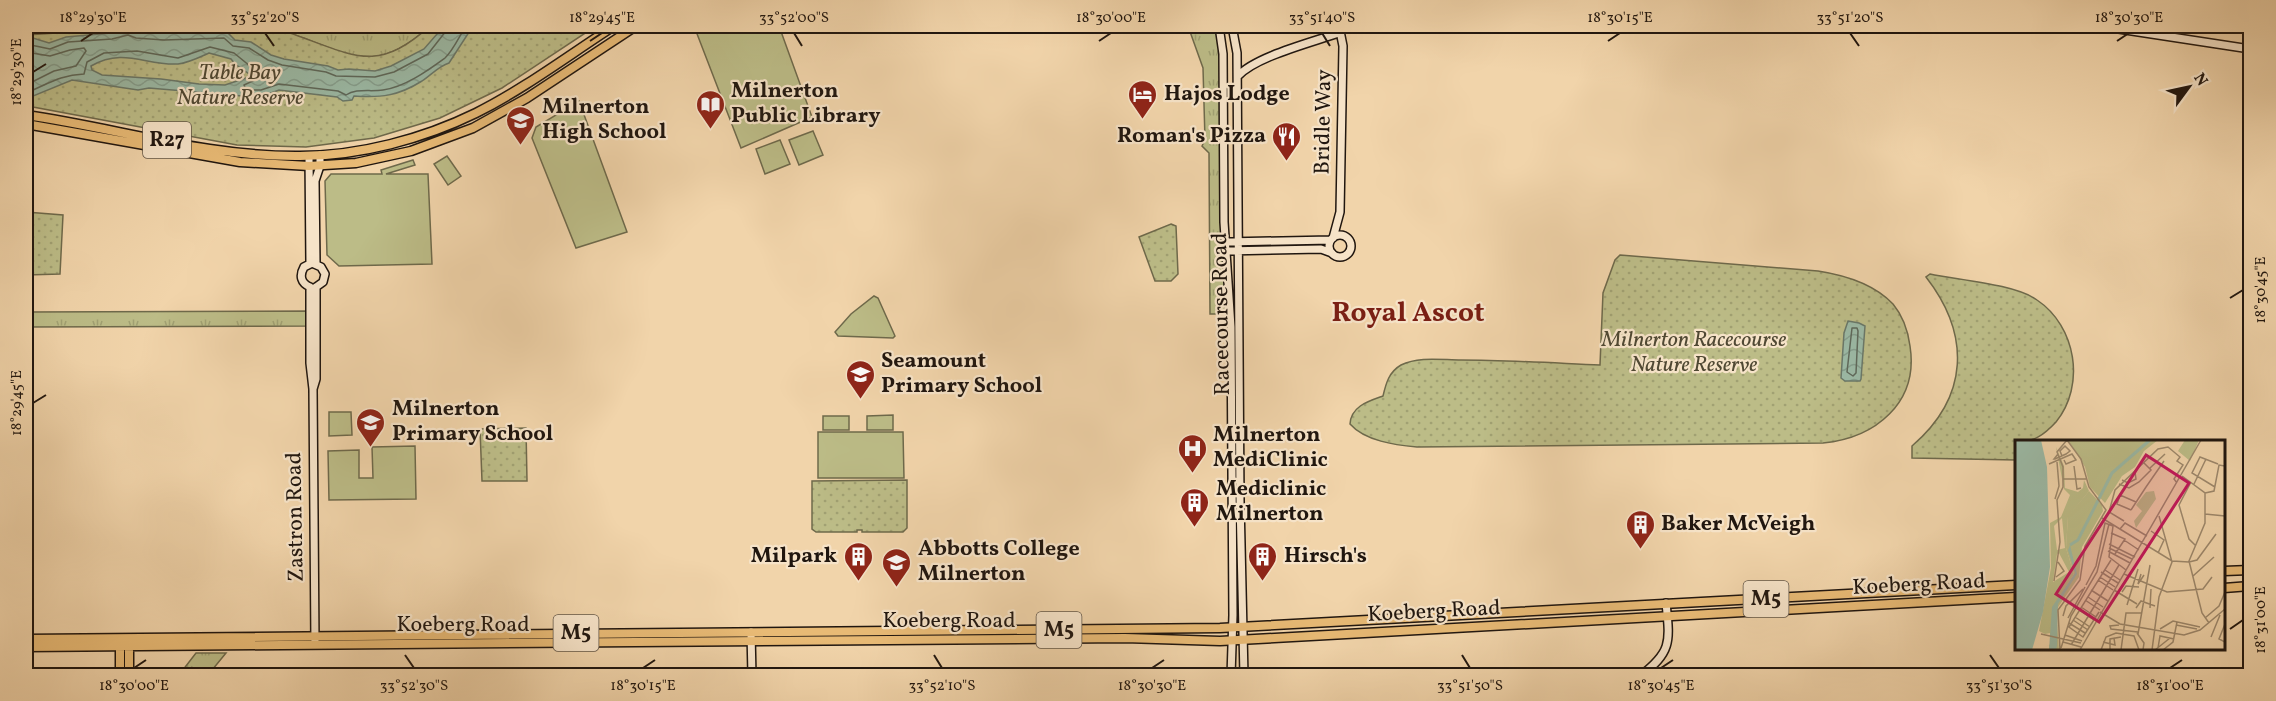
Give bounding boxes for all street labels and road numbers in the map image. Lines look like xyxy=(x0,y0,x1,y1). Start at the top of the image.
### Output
street label: Bridle Way xyxy=(1308,69,1340,175)
road number: R27 xyxy=(143,122,191,158)
street label: Racecourse Road xyxy=(1205,232,1239,396)
street label: Zastron Road xyxy=(279,452,313,582)
street label: Koeberg Road xyxy=(1852,566,1986,604)
road number: M5 xyxy=(1744,581,1788,617)
street label: Koeberg Road xyxy=(1367,593,1501,631)
street label: Koeberg Road xyxy=(882,606,1016,637)
street label: Koeberg Road xyxy=(396,610,530,641)
road number: M5 xyxy=(1036,612,1082,648)
road number: M5 xyxy=(554,615,598,651)

